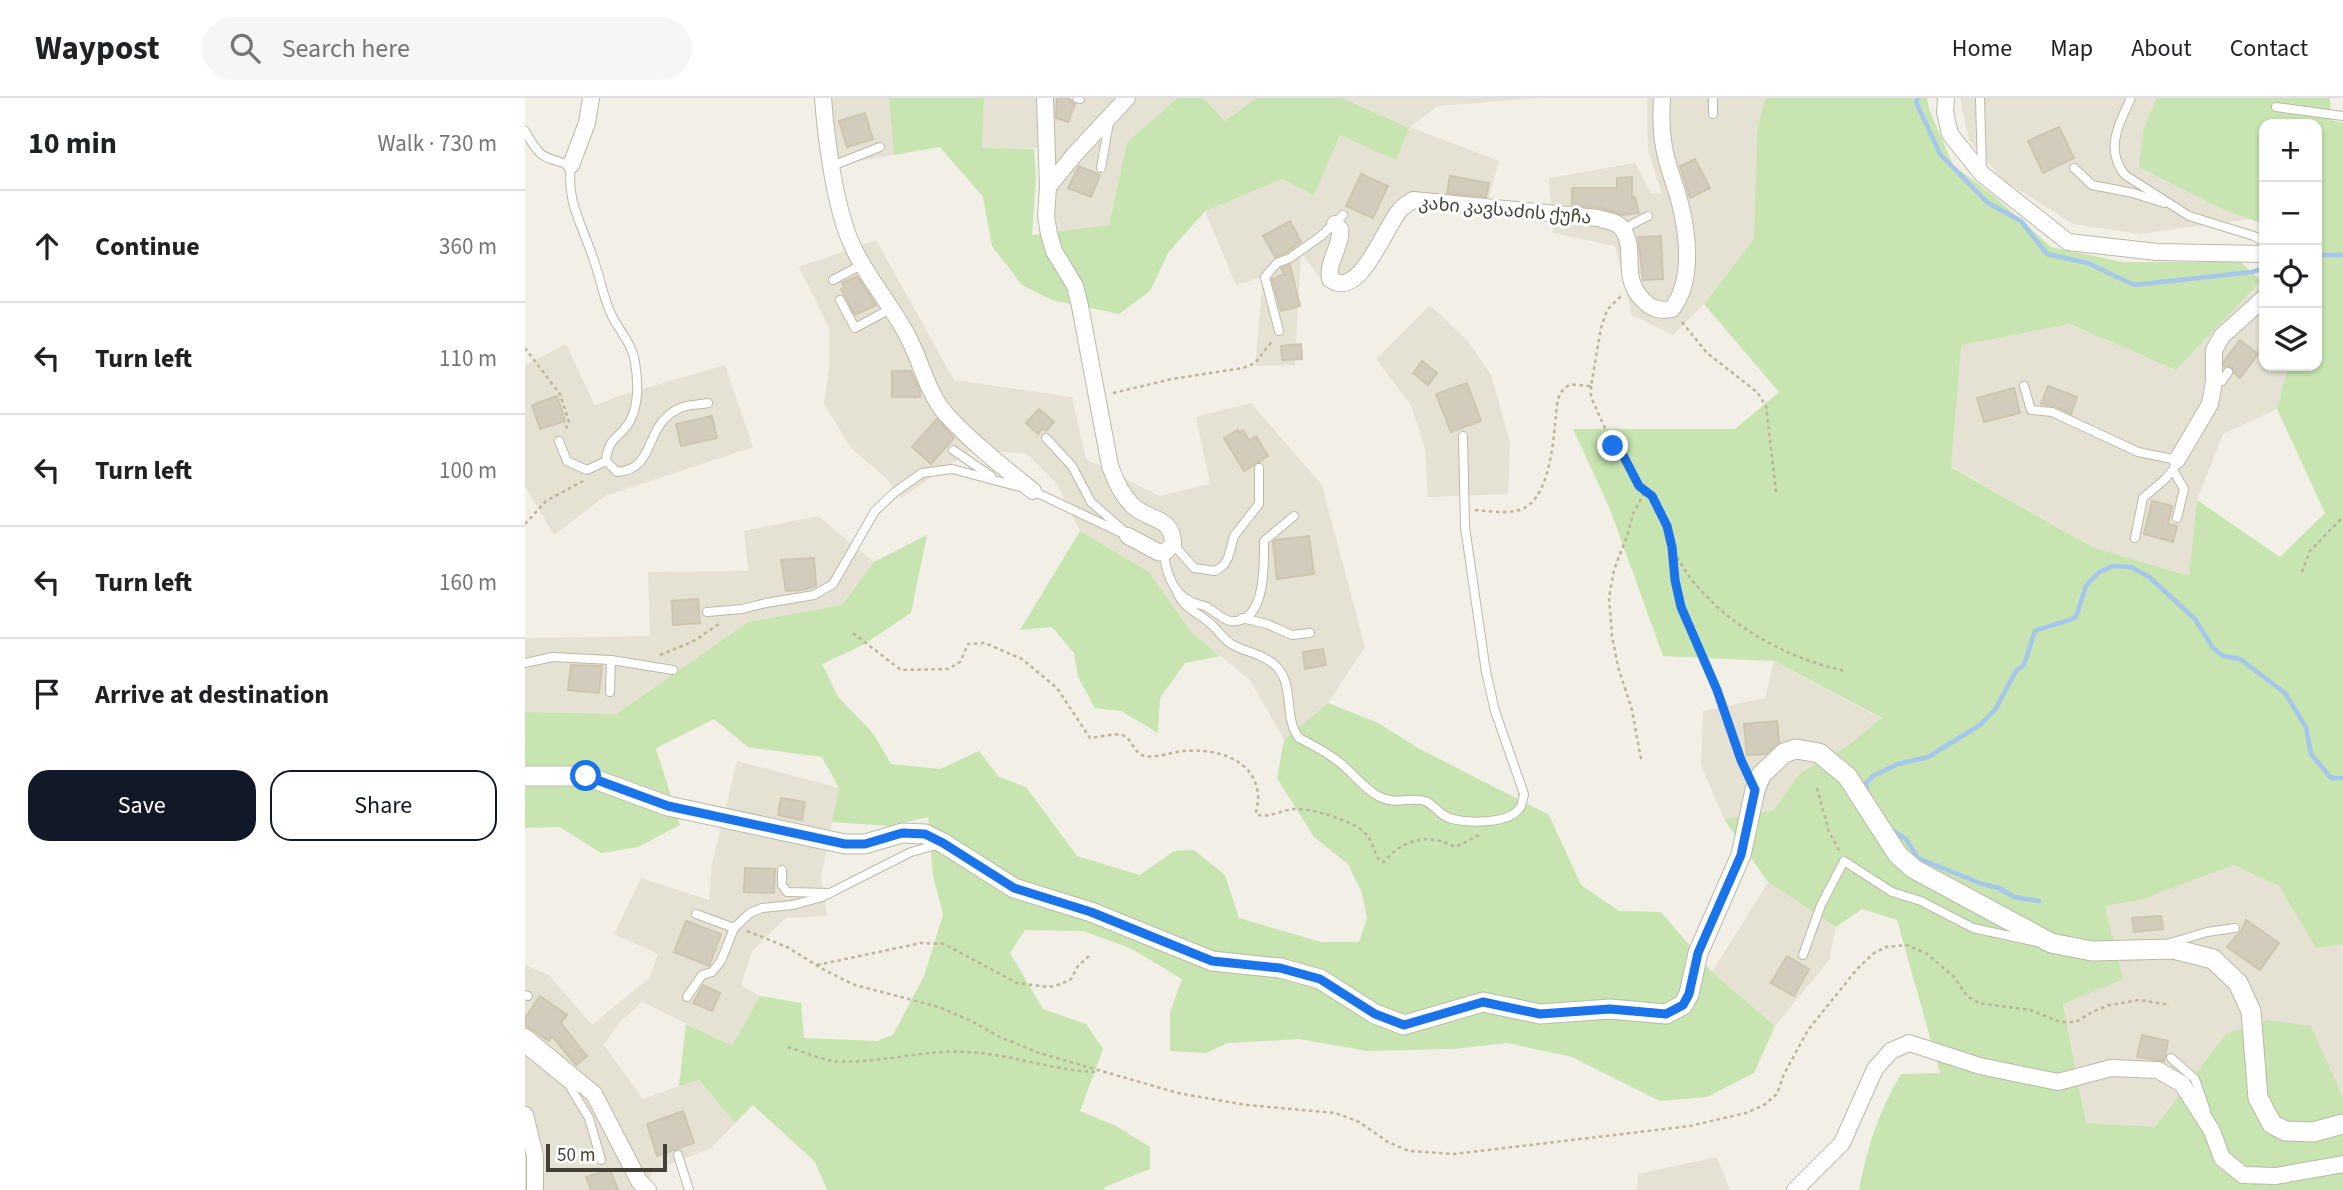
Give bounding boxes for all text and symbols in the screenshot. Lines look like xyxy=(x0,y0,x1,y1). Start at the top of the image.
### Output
search box xyxy=(202,17,692,80)
text: Waypost xyxy=(35,25,160,72)
icon: search xyxy=(226,29,264,67)
text: Search here xyxy=(282,30,410,67)
text: Home xyxy=(1952,31,2012,66)
text: Map xyxy=(2050,31,2093,66)
text: About xyxy=(2131,31,2192,66)
text: Contact xyxy=(2230,31,2308,66)
map controls xyxy=(2259,119,2322,371)
button: + xyxy=(2259,119,2322,182)
text: 10 min xyxy=(28,122,117,165)
text: Walk · 730 m xyxy=(378,127,497,160)
button: − xyxy=(2259,182,2322,245)
street label: კახი კავსაძის ქუჩა xyxy=(1418,190,1592,230)
icon: ahead xyxy=(28,227,66,265)
text: Continue xyxy=(95,228,200,265)
text: 360 m xyxy=(439,230,497,263)
button: locate xyxy=(2259,245,2322,308)
button: layers xyxy=(2259,308,2322,371)
icon: left xyxy=(28,339,66,377)
text: Turn left xyxy=(95,340,192,377)
text: 110 m xyxy=(439,342,497,375)
route end xyxy=(1597,430,1628,461)
icon: left xyxy=(28,451,66,489)
text: Turn left xyxy=(95,452,192,489)
text: 100 m xyxy=(439,454,497,487)
icon: left xyxy=(28,563,66,601)
text: Turn left xyxy=(95,564,192,601)
text: 160 m xyxy=(439,566,497,599)
icon: arrive xyxy=(28,675,66,713)
text: Arrive at destination xyxy=(95,676,329,713)
route start xyxy=(570,760,601,791)
button: Save xyxy=(28,770,256,841)
button: Share xyxy=(270,770,497,841)
scale bar xyxy=(546,1141,667,1173)
text: 50 m xyxy=(557,1142,595,1169)

